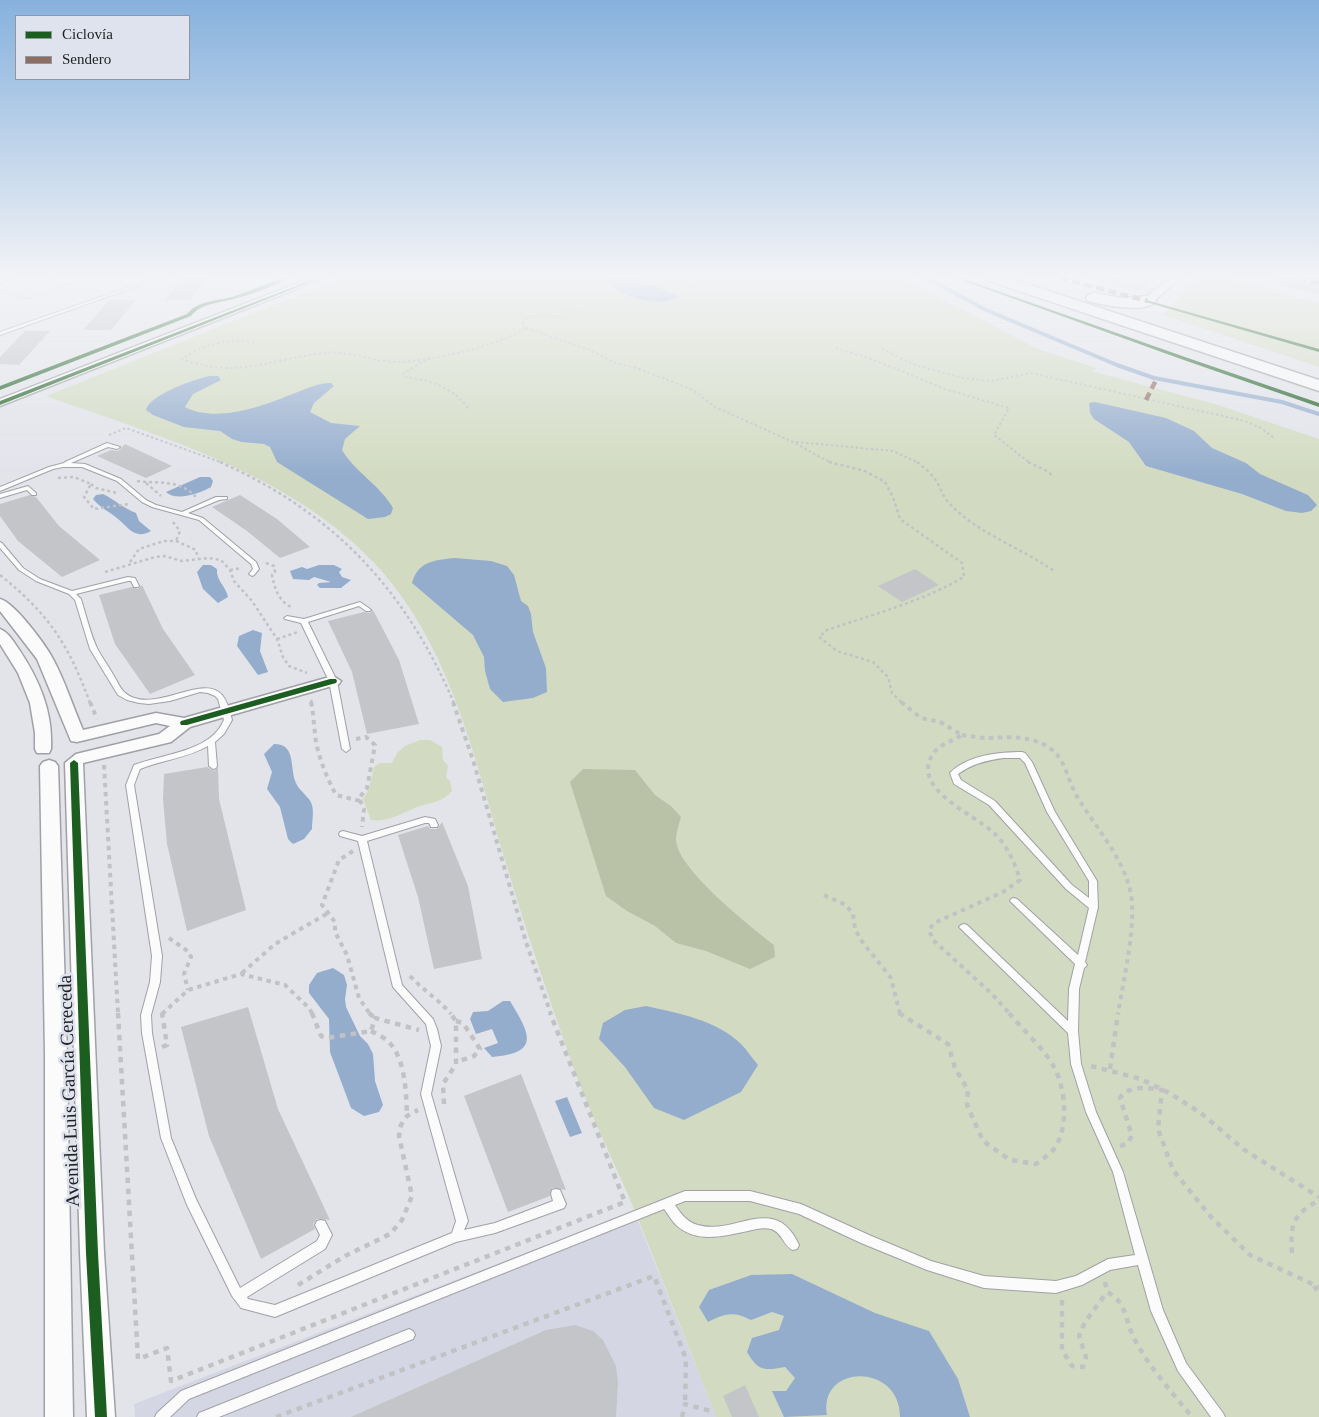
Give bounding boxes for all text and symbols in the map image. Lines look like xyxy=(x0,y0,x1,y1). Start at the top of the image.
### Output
legend xyxy=(15,15,190,80)
text: Ciclovía xyxy=(62,26,113,42)
text: Sendero xyxy=(62,51,111,67)
street label: Avenida Luis García Cereceda xyxy=(55,975,85,1207)

